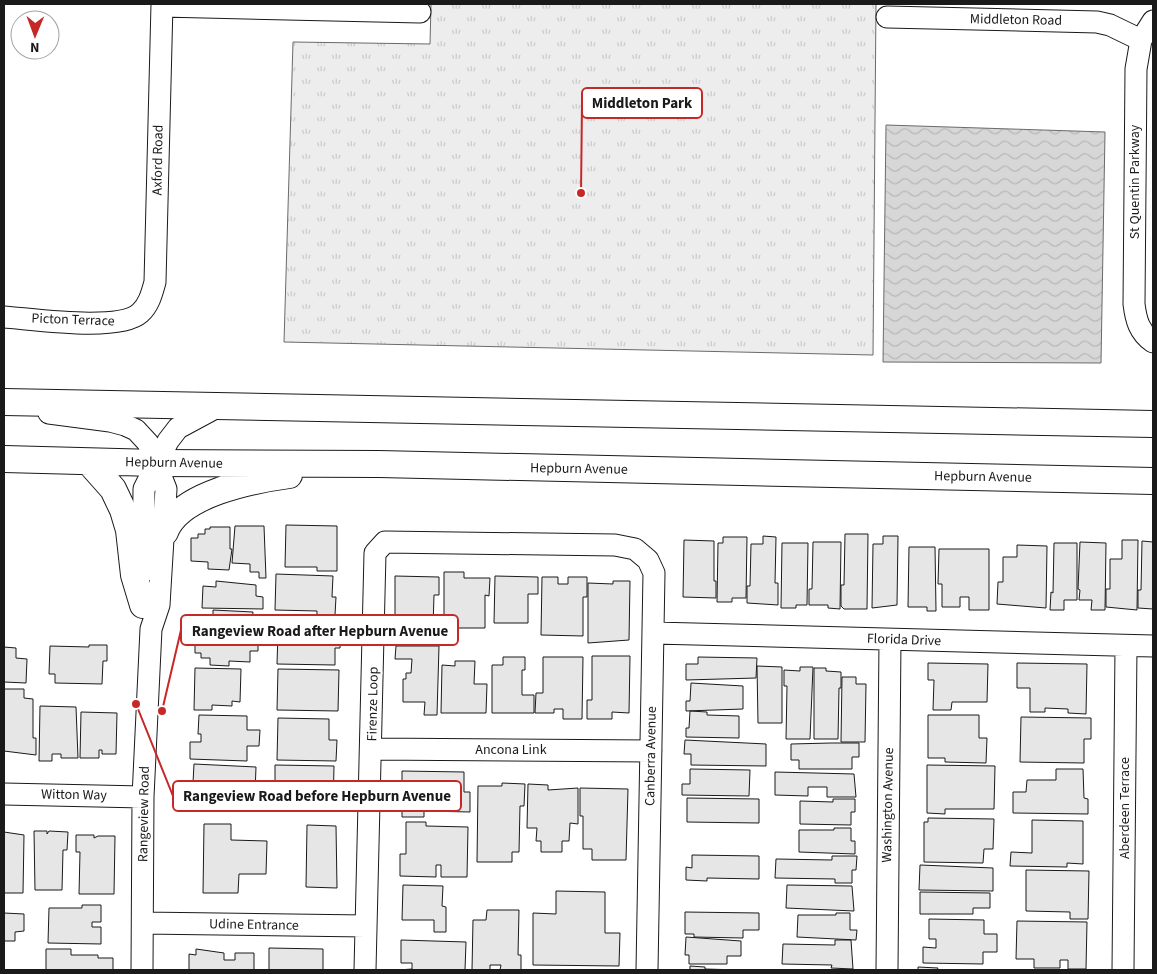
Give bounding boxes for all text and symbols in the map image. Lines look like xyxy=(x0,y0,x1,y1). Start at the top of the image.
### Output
street label: Middleton Road xyxy=(970,9,1062,31)
north arrow xyxy=(10,10,60,60)
text: N xyxy=(30,37,40,57)
callout: Middleton Park xyxy=(582,88,702,118)
text: Middleton Park xyxy=(592,93,693,114)
street label: Axford Road xyxy=(147,124,169,196)
street label: St Quentin Parkway xyxy=(1125,124,1145,239)
street label: Picton Terrace xyxy=(31,309,115,331)
street label: Hepburn Avenue xyxy=(125,452,223,474)
street label: Hepburn Avenue xyxy=(530,458,628,480)
street label: Hepburn Avenue xyxy=(934,466,1032,488)
callout: Rangeview Road after Hepburn Avenue xyxy=(181,615,458,645)
text: Rangeview Road after Hepburn Avenue xyxy=(192,621,448,642)
street label: Florida Drive xyxy=(866,629,942,651)
street label: Firenze Loop xyxy=(362,666,384,742)
street label: Canberra Avenue xyxy=(640,706,662,806)
street label: Ancona Link xyxy=(475,740,547,760)
street label: Washington Avenue xyxy=(877,747,899,863)
street label: Aberdeen Terrace xyxy=(1115,757,1135,859)
street label: Rangeview Road xyxy=(133,766,155,862)
callout: Rangeview Road before Hepburn Avenue xyxy=(173,781,461,811)
street label: Witton Way xyxy=(41,784,108,806)
text: Rangeview Road before Hepburn Avenue xyxy=(183,786,451,807)
street label: Udine Entrance xyxy=(209,914,299,936)

